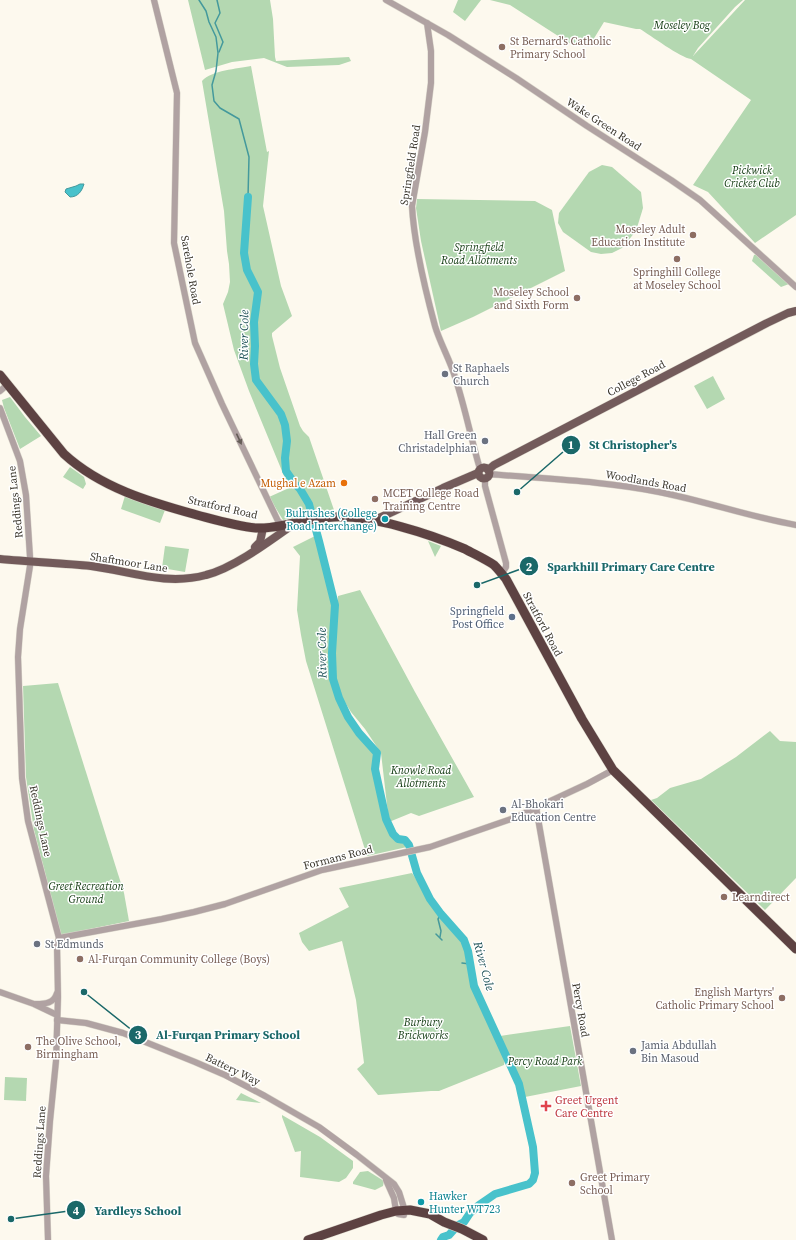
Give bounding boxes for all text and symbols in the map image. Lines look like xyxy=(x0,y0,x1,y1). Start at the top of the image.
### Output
park label: Moseley Bog xyxy=(653,18,711,33)
place label: St Bernard's Catholic Primary School xyxy=(510,34,612,62)
marker: St Bernard's Catholic Primary School xyxy=(497,42,507,52)
street label: Wake Green Road xyxy=(563,94,645,155)
street label: Springfield Road xyxy=(397,123,424,206)
park label: Pickwick Cricket Club xyxy=(724,163,780,191)
place label: Moseley Adult Education Institute xyxy=(591,222,685,250)
marker: Moseley Adult Education Institute xyxy=(688,230,698,240)
street label: Sarehole Road xyxy=(177,234,204,307)
park label: Springfield Road Allotments xyxy=(440,240,517,268)
marker: Springhill College at Moseley School xyxy=(672,254,682,264)
place label: Springhill College at Moseley School xyxy=(633,265,721,293)
place label: Moseley School and Sixth Form xyxy=(493,285,569,313)
marker: Moseley School and Sixth Form xyxy=(572,293,582,303)
water label: River Cole xyxy=(236,310,252,361)
street label: College Road xyxy=(605,357,669,400)
place label: St Raphaels Church xyxy=(453,361,509,389)
marker: St Raphaels Church xyxy=(440,369,450,379)
place label: Hall Green Christadelphian xyxy=(398,428,477,456)
callout: St Christopher's xyxy=(561,433,685,457)
one-way arrow xyxy=(236,434,242,445)
marker: Hall Green Christadelphian xyxy=(480,436,490,446)
text: 1 xyxy=(568,437,574,453)
text: St Christopher's xyxy=(589,437,678,453)
street label: Reddings Lane xyxy=(4,465,27,539)
street label: Woodlands Road xyxy=(604,467,688,496)
place label: Mughal e Azam xyxy=(260,476,336,491)
marker: Mughal e Azam xyxy=(339,478,349,488)
place label: MCET College Road Training Centre xyxy=(383,486,480,514)
street label: Stratford Road xyxy=(187,492,260,523)
marker: MCET College Road Training Centre xyxy=(370,494,380,504)
place label: Bulrushes (College Road Interchange) xyxy=(286,506,377,534)
marker: Bulrushes (College Road Interchange) xyxy=(380,514,390,524)
street label: Shaftmoor Lane xyxy=(89,549,169,576)
callout: Sparkhill Primary Care Centre xyxy=(519,554,723,578)
text: 2 xyxy=(526,559,533,575)
text: Sparkhill Primary Care Centre xyxy=(547,559,715,575)
street label: Stratford Road xyxy=(519,589,566,660)
place label: Springfield Post Office xyxy=(450,604,505,632)
marker: Springfield Post Office xyxy=(507,612,517,622)
water label: River Cole xyxy=(314,628,330,679)
park label: Knowle Road Allotments xyxy=(390,763,452,791)
street label: Reddings Lane xyxy=(26,784,55,858)
place label: Al-Bhokari Education Centre xyxy=(511,797,596,825)
marker: Al-Bhokari Education Centre xyxy=(498,805,508,815)
street label: Formans Road xyxy=(302,841,375,873)
park label: Greet Recreation Ground xyxy=(48,879,124,907)
place label: Learndirect xyxy=(732,890,790,905)
marker: Learndirect xyxy=(719,892,729,902)
place label: St Edmunds xyxy=(45,937,104,952)
marker: St Edmunds xyxy=(32,939,42,949)
water label: River Cole xyxy=(469,939,498,993)
place label: Al-Furqan Community College (Boys) xyxy=(88,952,270,967)
marker: Al-Furqan Community College (Boys) xyxy=(75,954,85,964)
street label: Percy Road xyxy=(568,982,593,1039)
place label: English Martyrs' Catholic Primary School xyxy=(655,985,774,1013)
marker: English Martyrs' Catholic Primary School xyxy=(777,993,787,1003)
park label: Burbury Brickworks xyxy=(397,1015,448,1043)
callout: Al-Furqan Primary School xyxy=(128,1023,308,1047)
text: 3 xyxy=(135,1027,142,1043)
text: Al-Furqan Primary School xyxy=(156,1027,300,1043)
place label: The Olive School, Birmingham xyxy=(36,1034,121,1062)
place label: Jamia Abdullah Bin Masoud xyxy=(640,1038,717,1066)
marker: The Olive School, Birmingham xyxy=(23,1042,33,1052)
marker: Jamia Abdullah Bin Masoud xyxy=(628,1046,638,1056)
street label: Battery Way xyxy=(203,1050,263,1089)
park label: Percy Road Park xyxy=(507,1054,583,1069)
place label: Greet Urgent Care Centre xyxy=(555,1093,618,1121)
marker: Greet Urgent Care Centre xyxy=(540,1100,552,1112)
street label: Reddings Lane xyxy=(29,1105,50,1179)
place label: Greet Primary School xyxy=(580,1170,650,1198)
marker: Greet Primary School xyxy=(567,1178,577,1188)
place label: Hawker Hunter WT723 xyxy=(429,1189,501,1217)
marker: Hawker Hunter WT723 xyxy=(416,1197,426,1207)
callout: Yardleys School xyxy=(66,1198,189,1222)
text: 4 xyxy=(73,1203,80,1219)
text: Yardleys School xyxy=(95,1203,182,1219)

